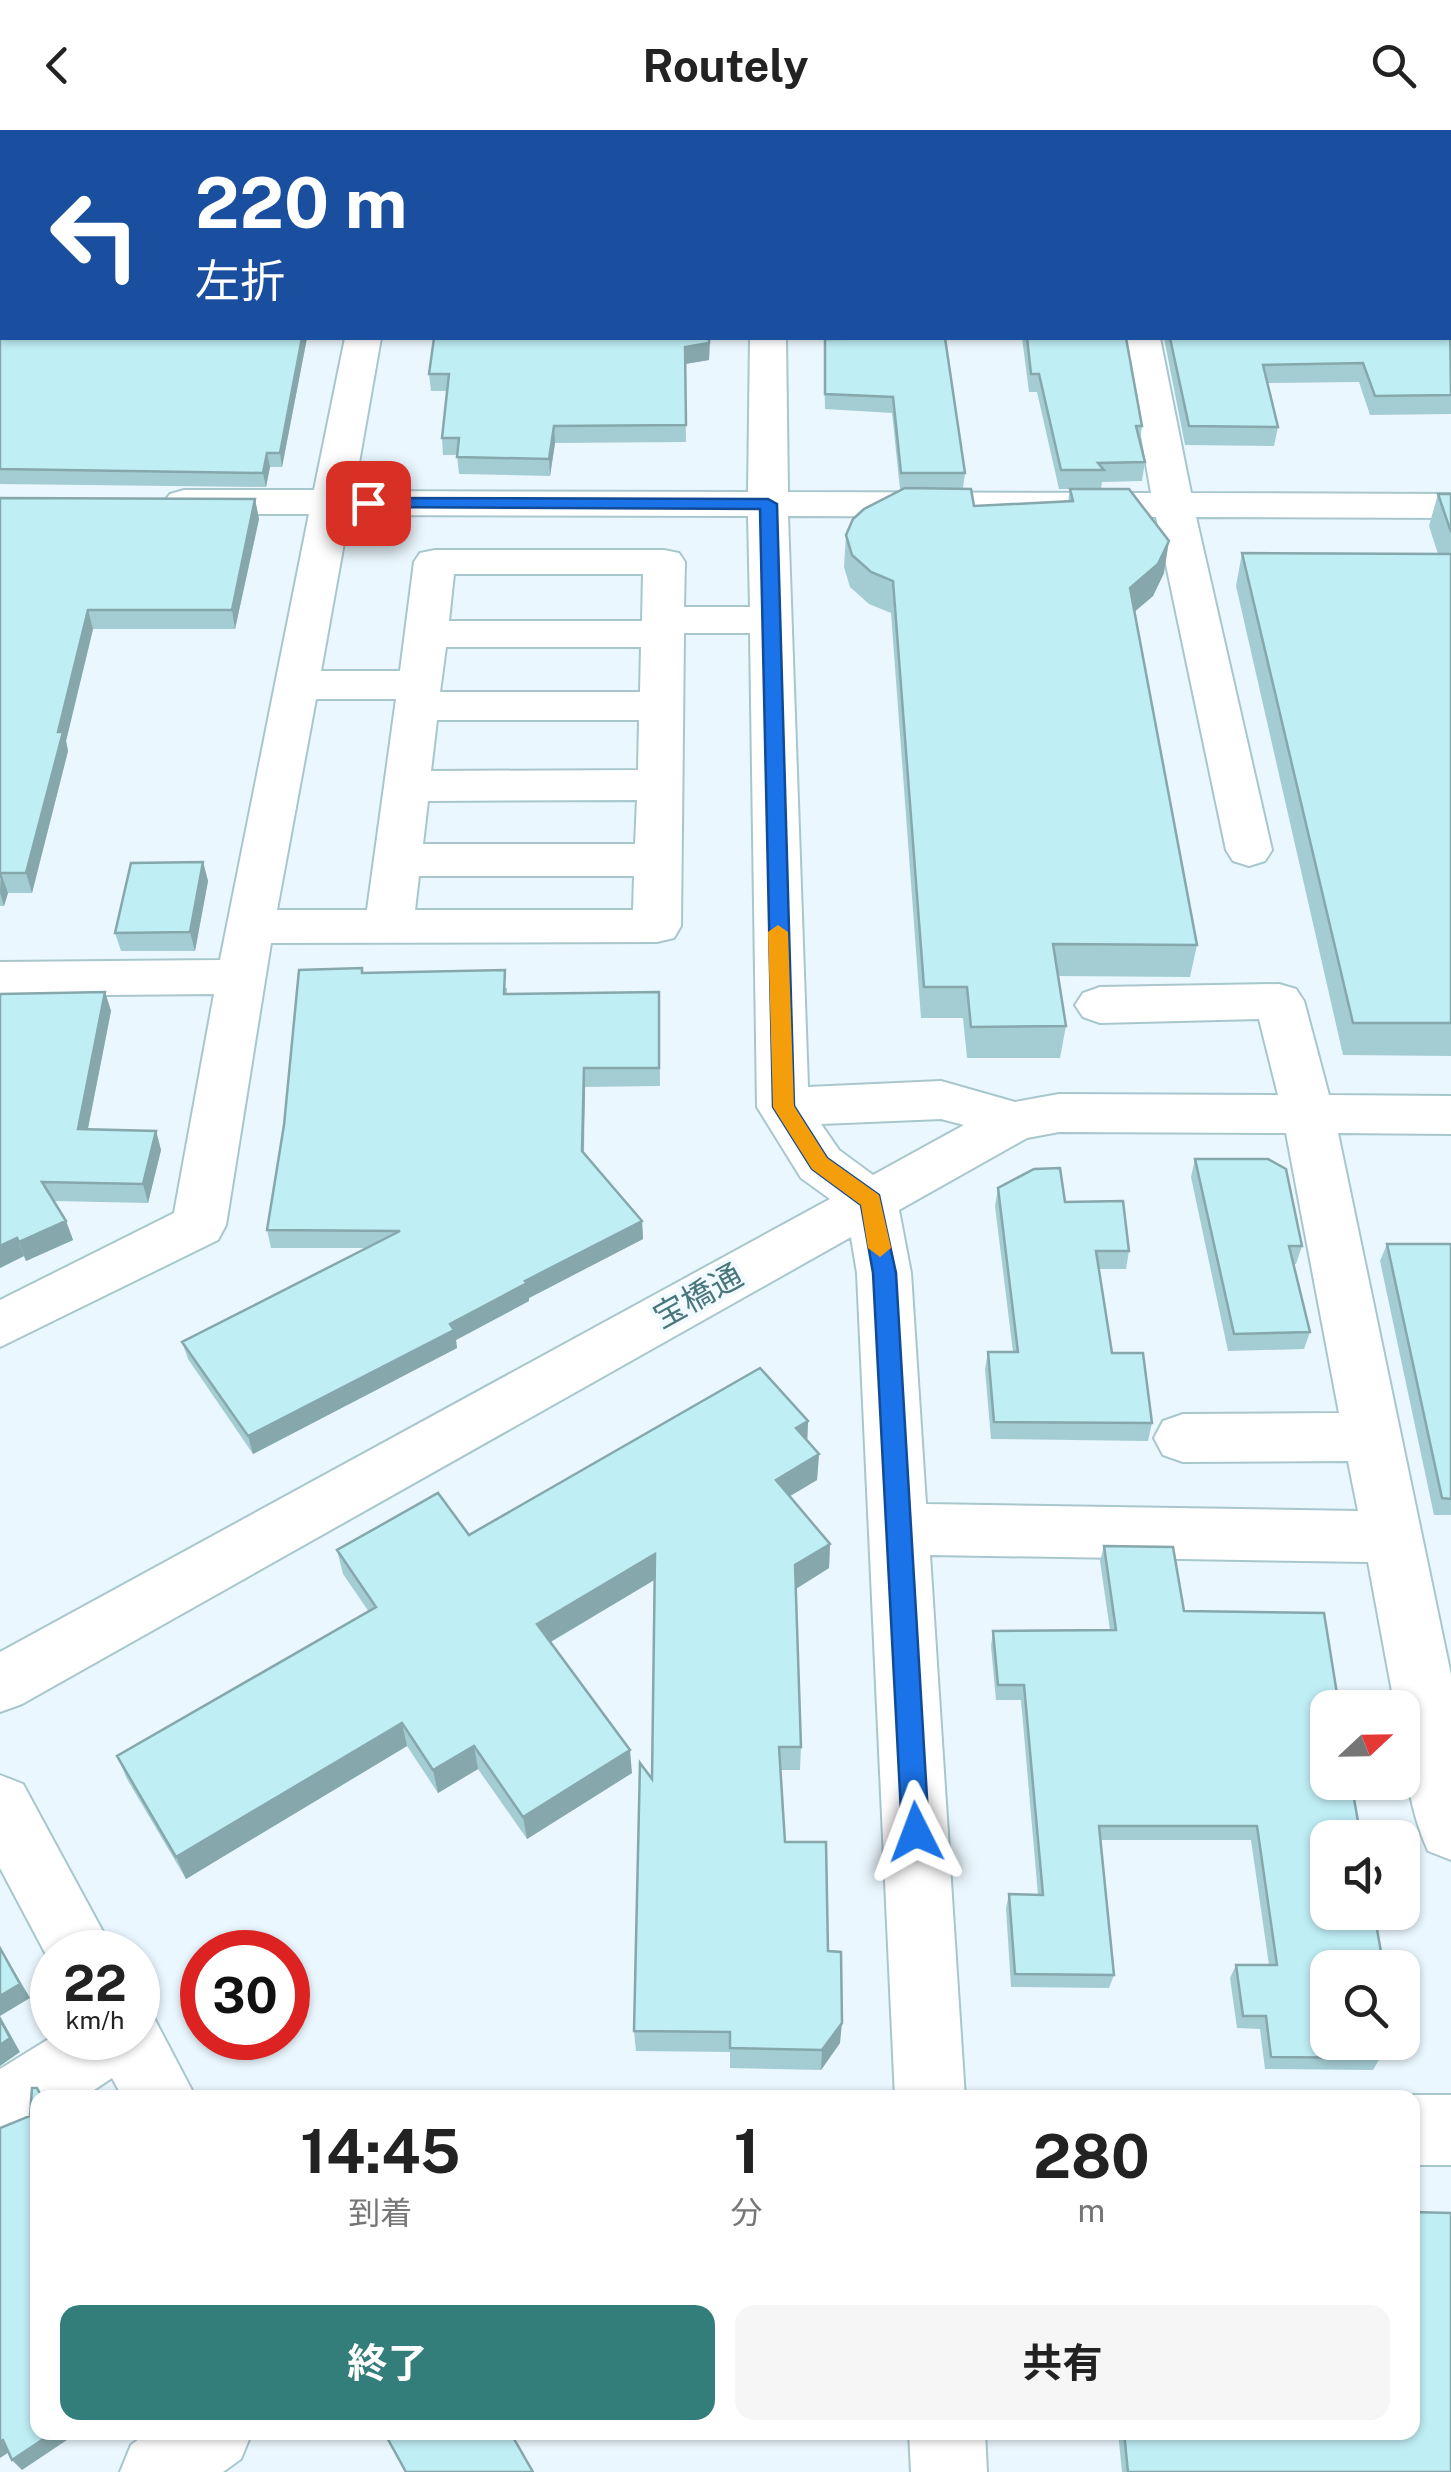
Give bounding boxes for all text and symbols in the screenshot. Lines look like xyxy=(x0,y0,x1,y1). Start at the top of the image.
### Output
icon: back xyxy=(30,38,85,93)
icon: search xyxy=(1366,38,1421,93)
text: Routely xyxy=(643,39,808,92)
text: 220 m xyxy=(195,161,408,244)
icon: left xyxy=(30,170,160,300)
text: 左折 xyxy=(195,254,285,307)
pin xyxy=(326,461,411,546)
icon: arrive xyxy=(341,476,396,531)
street label: 宝橋通 xyxy=(647,1256,749,1335)
north arrow xyxy=(1310,1690,1420,1800)
map controls xyxy=(1310,1690,1420,2060)
position arrow xyxy=(864,1780,968,1884)
button: sound xyxy=(1310,1820,1420,1930)
speed limit sign: 30 xyxy=(180,1930,310,2060)
button: search xyxy=(1310,1950,1420,2060)
text: 22 xyxy=(63,1953,127,2012)
text: km/h xyxy=(66,2005,124,2035)
text: 14:45 xyxy=(300,2116,460,2187)
text: 1 xyxy=(734,2116,759,2187)
text: 280 xyxy=(1033,2121,1150,2192)
text: m xyxy=(1077,2192,1105,2229)
text: 到着 xyxy=(348,2194,412,2231)
text: 分 xyxy=(731,2194,763,2231)
button: 終了 xyxy=(60,2305,715,2420)
button: 共有 xyxy=(735,2305,1390,2420)

